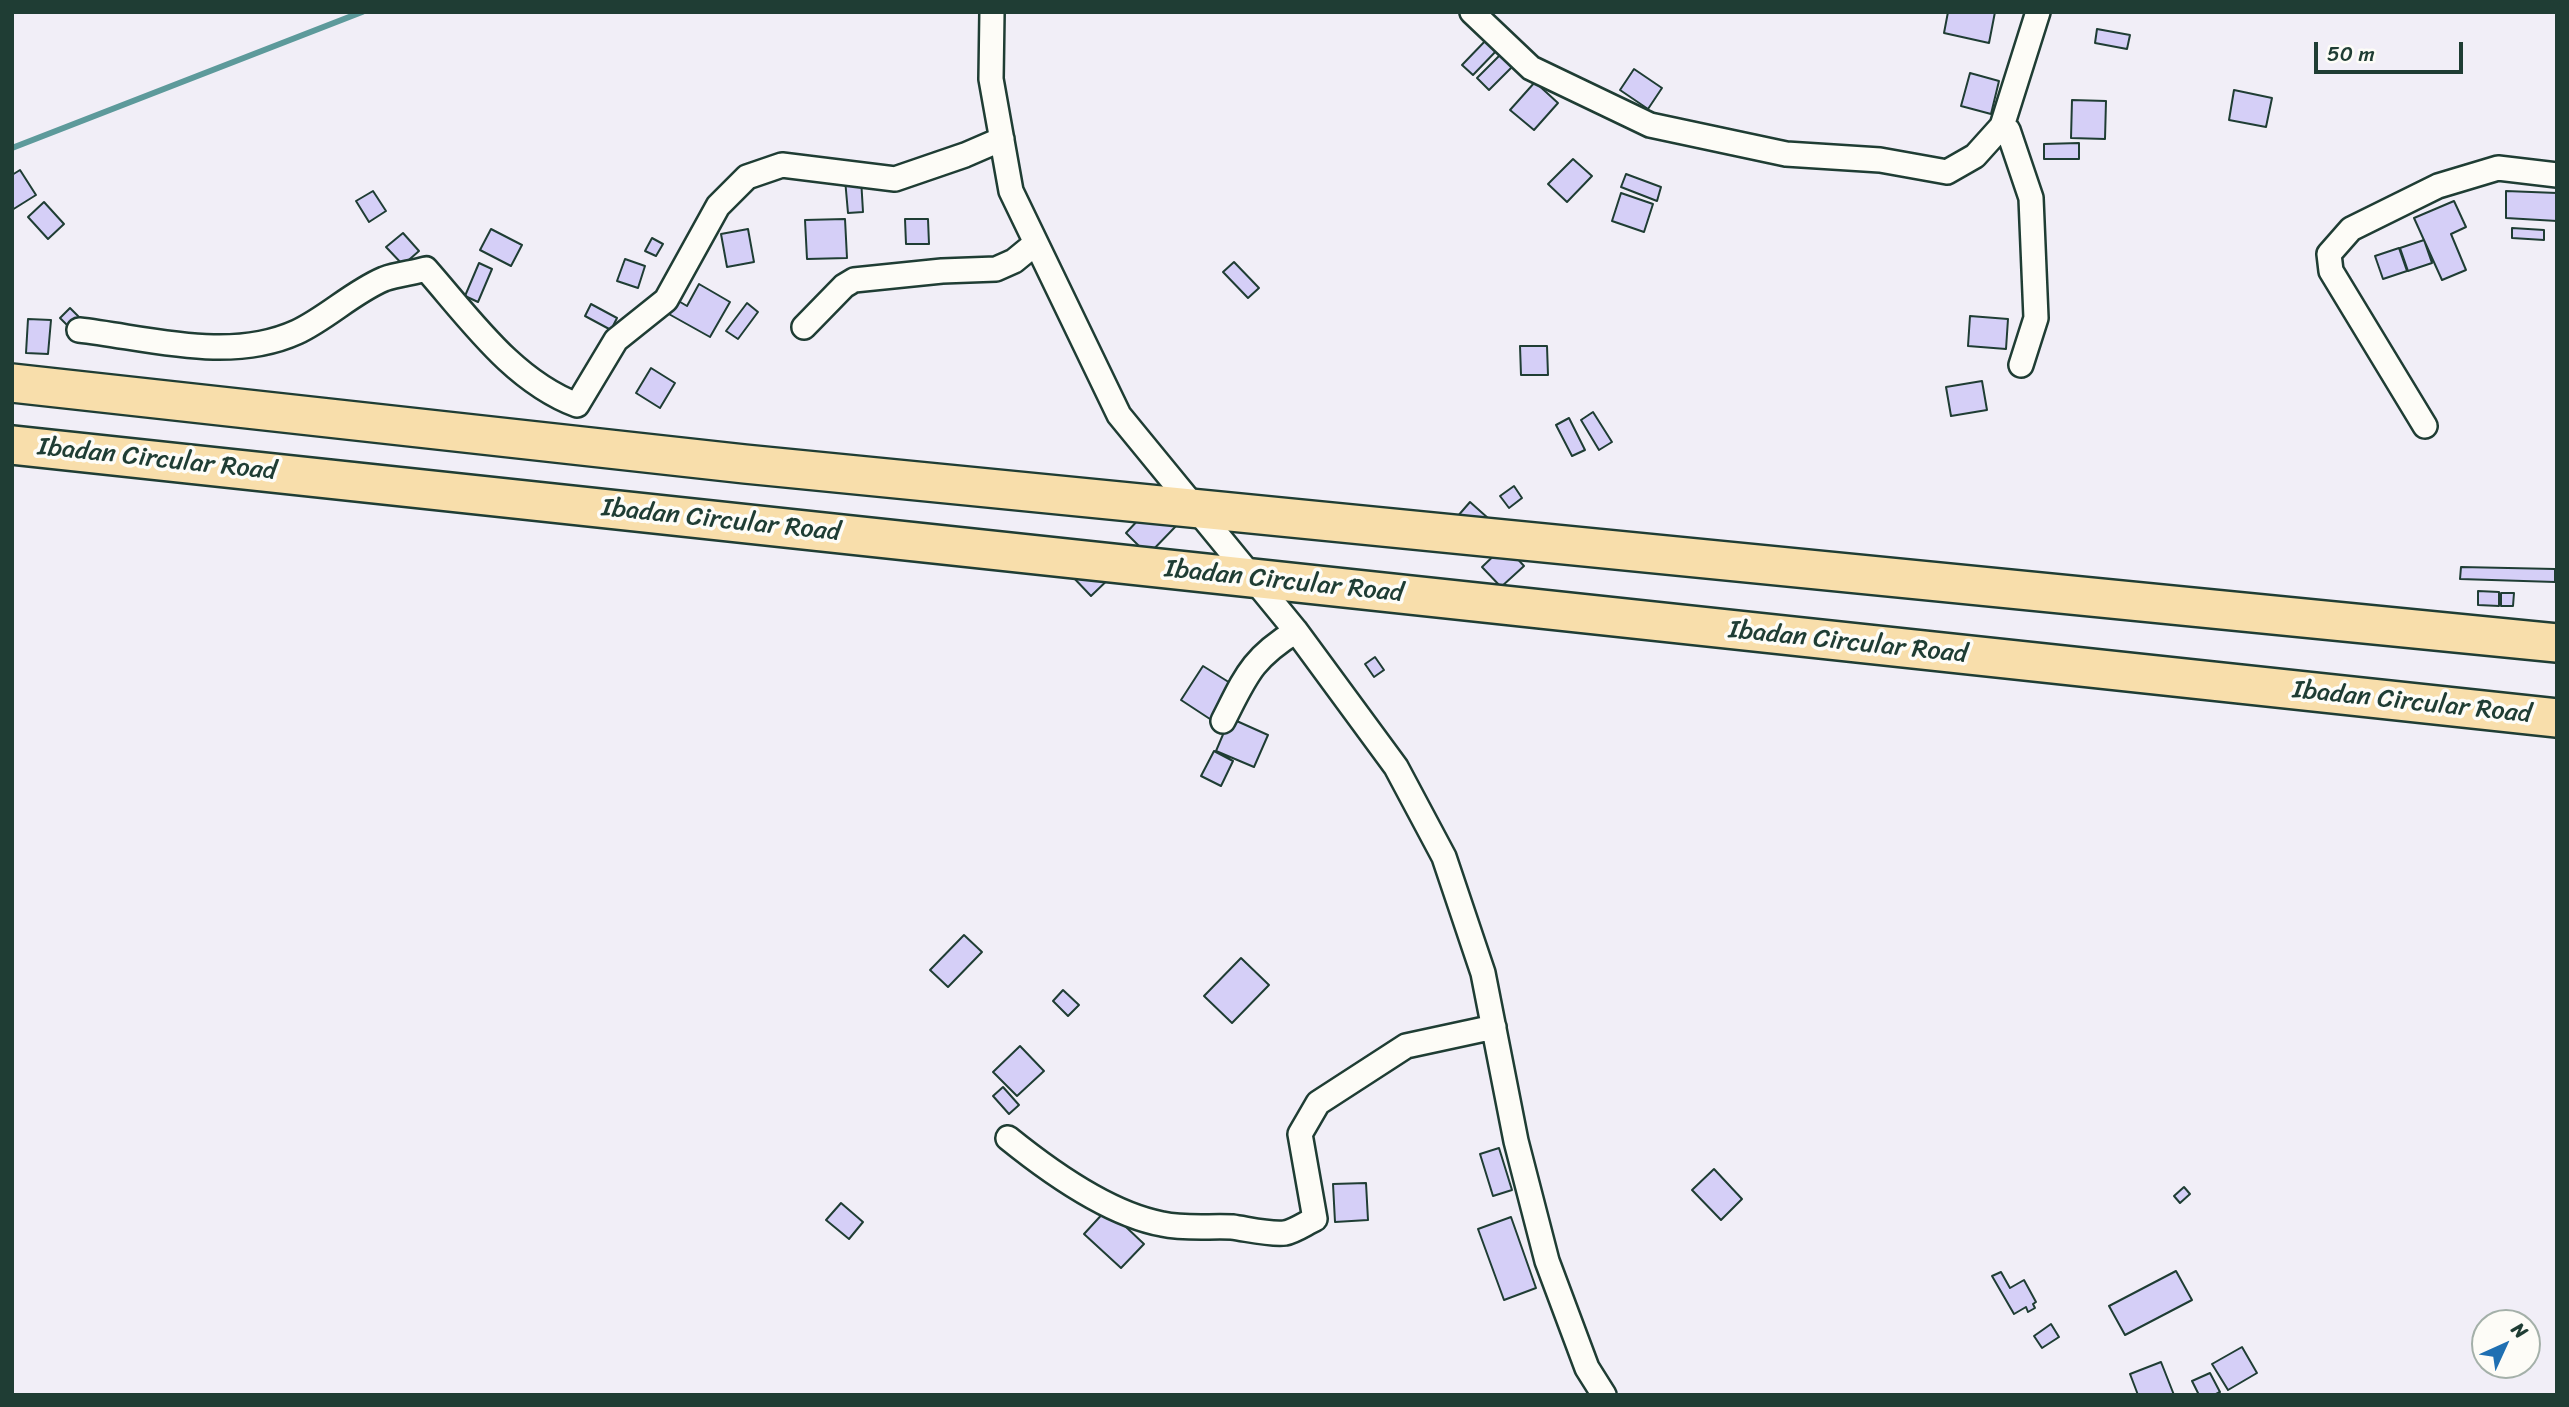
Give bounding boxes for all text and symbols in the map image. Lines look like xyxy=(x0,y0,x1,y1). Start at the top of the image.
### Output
scale bar xyxy=(2317,28,2466,72)
text: 50 m xyxy=(2327,35,2375,73)
street label: Ibadan Circular Road xyxy=(36,432,278,488)
street label: Ibadan Circular Road xyxy=(600,493,842,549)
street label: Ibadan Circular Road xyxy=(1163,554,1405,610)
street label: Ibadan Circular Road xyxy=(1727,615,1969,671)
street label: Ibadan Circular Road xyxy=(2291,675,2533,731)
north arrow xyxy=(2471,1309,2541,1379)
text: N xyxy=(2503,1314,2536,1347)

